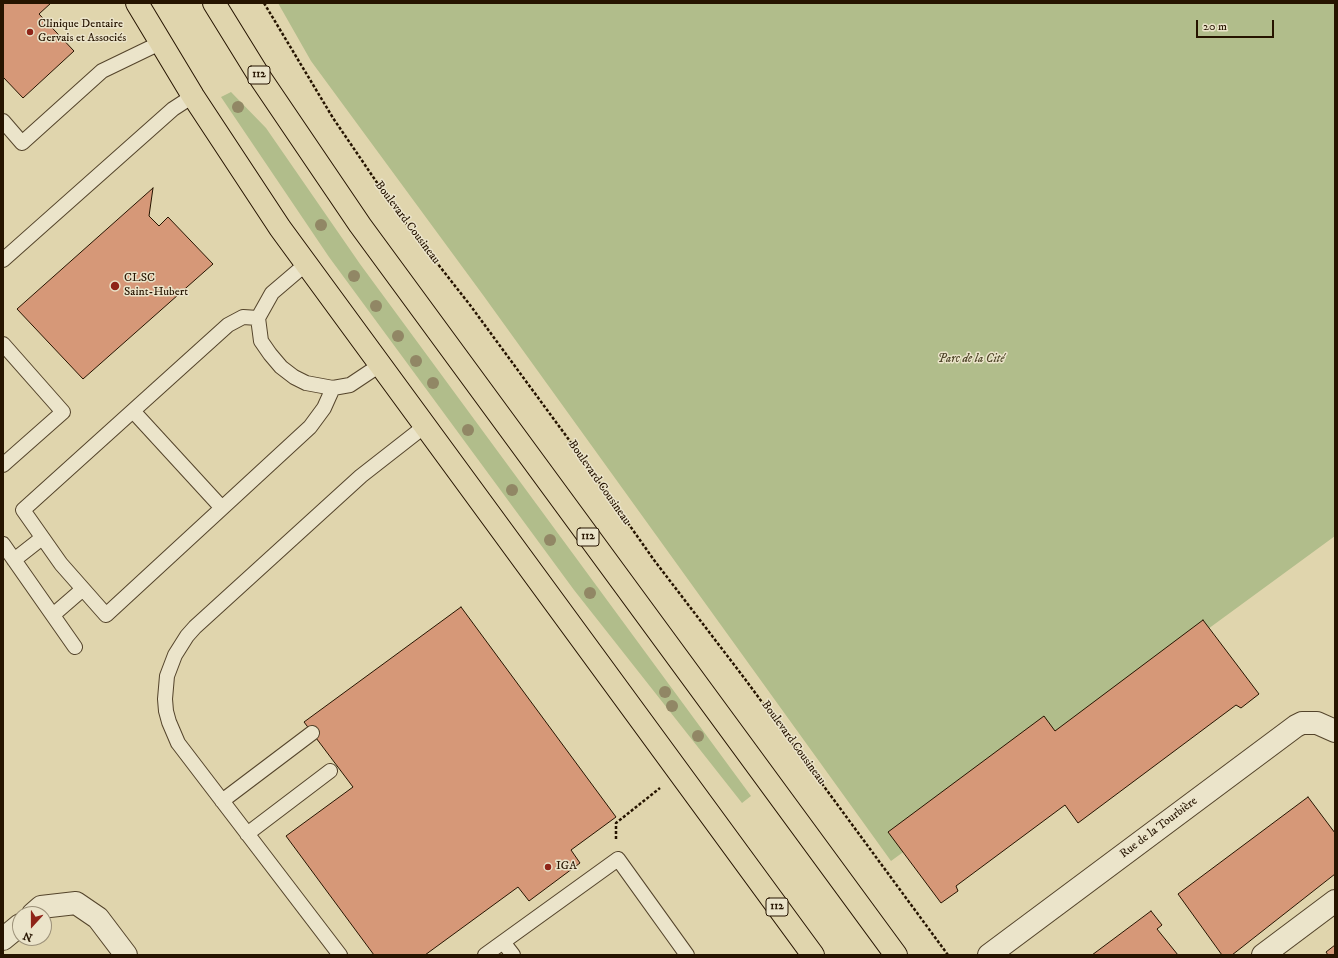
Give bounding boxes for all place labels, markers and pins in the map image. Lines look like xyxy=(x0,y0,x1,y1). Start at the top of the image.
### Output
place label: Clinique Dentaire Gervais et Associés xyxy=(38,18,126,46)
marker: Clinique Dentaire Gervais et Associés xyxy=(25,27,35,37)
place label: CLSC Saint-Hubert xyxy=(124,272,188,300)
marker: CLSC Saint-Hubert xyxy=(109,280,121,292)
place label: IGA xyxy=(556,860,577,874)
marker: IGA xyxy=(543,862,553,872)

